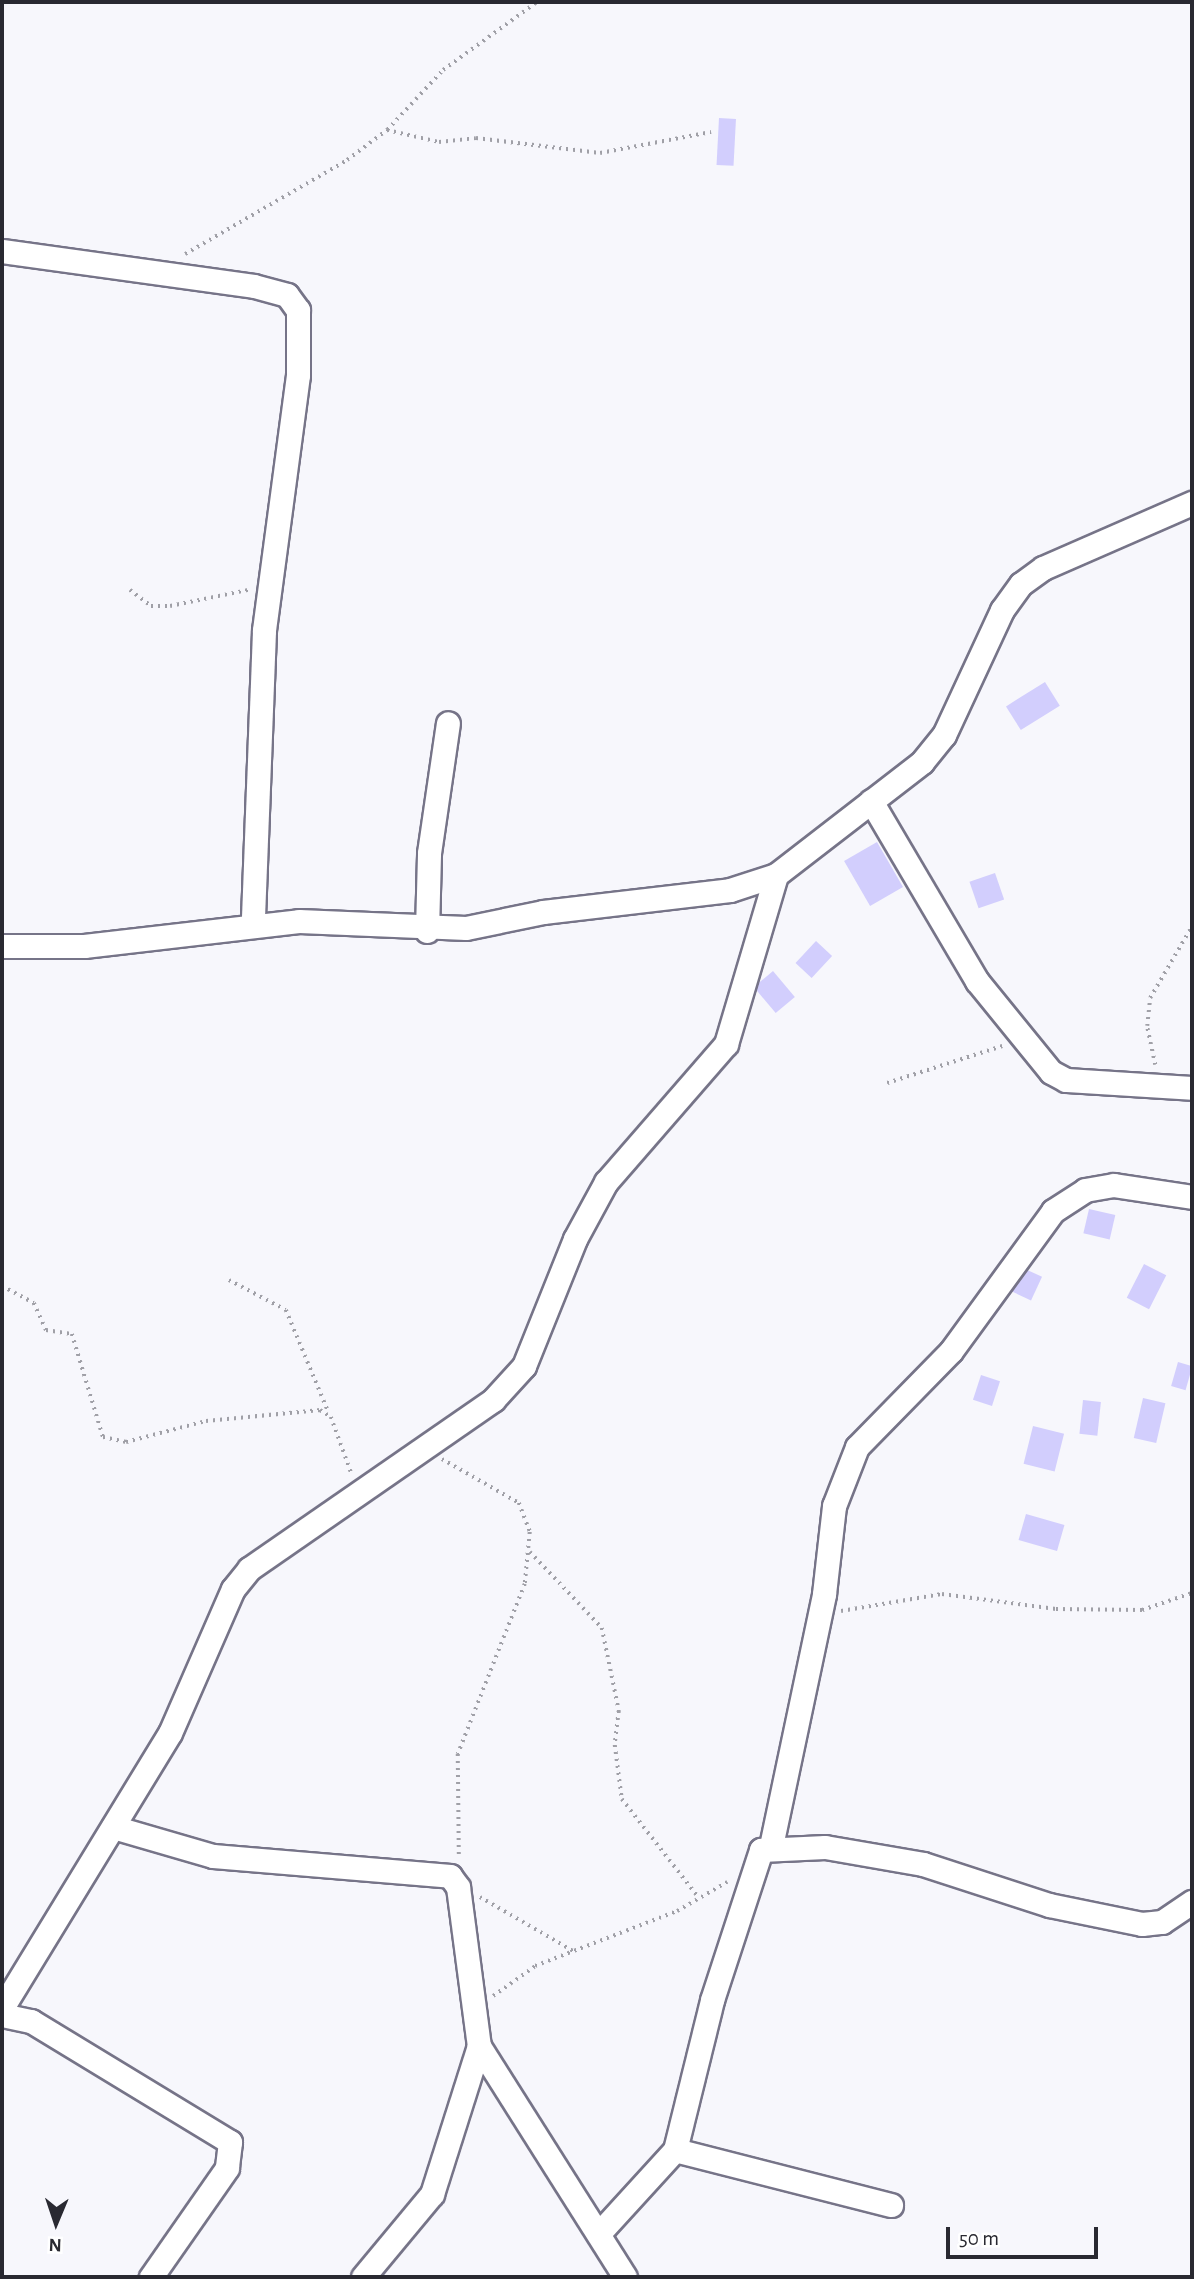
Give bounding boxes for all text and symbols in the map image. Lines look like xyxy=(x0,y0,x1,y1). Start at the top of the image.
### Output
north arrow xyxy=(21,2188,91,2258)
scale bar xyxy=(949,2212,1101,2256)
text: 50 m xyxy=(959,2228,999,2249)
text: N xyxy=(48,2235,62,2254)

